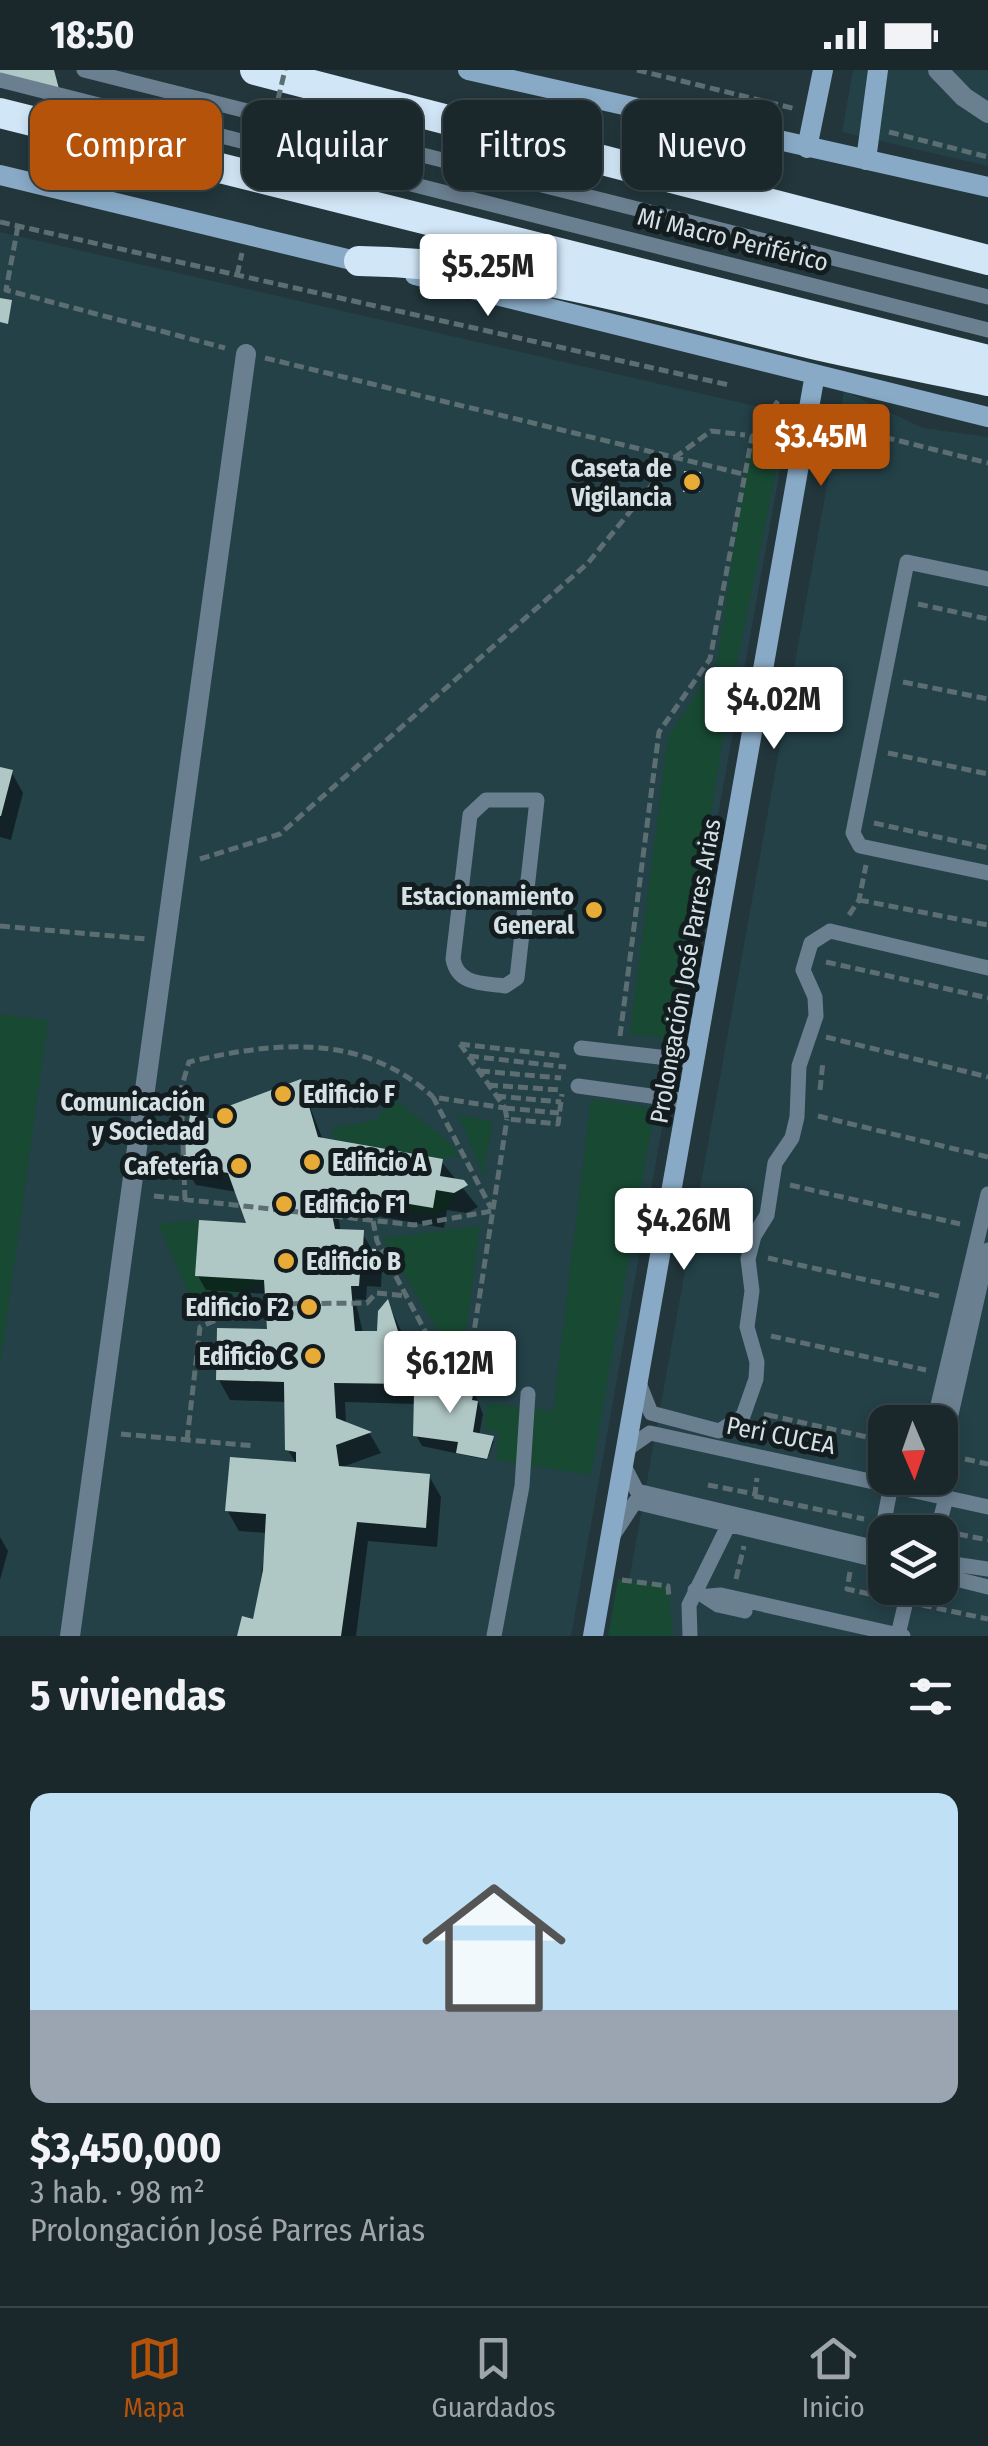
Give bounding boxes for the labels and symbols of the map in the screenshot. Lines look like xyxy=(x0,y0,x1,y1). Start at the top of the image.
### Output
street label: Mi Macro Periférico xyxy=(634,202,831,278)
pin: $5.25M xyxy=(407,234,569,319)
pin: $3.45M xyxy=(740,404,902,489)
place label: Caseta de Vigilancia xyxy=(570,454,672,513)
marker: Caseta de Vigilancia xyxy=(681,471,703,493)
pin: $4.02M xyxy=(693,667,855,752)
street label: Prolongación José Parres Arias xyxy=(644,817,728,1126)
place label: Estacionamiento General xyxy=(401,882,574,941)
marker: Estacionamiento General xyxy=(583,899,605,921)
place label: Edificio F xyxy=(303,1080,395,1110)
marker: Edificio F xyxy=(272,1083,294,1105)
place label: Comunicación y Sociedad xyxy=(61,1088,205,1147)
marker: Comunicación y Sociedad xyxy=(214,1105,236,1127)
place label: Edificio A xyxy=(332,1148,427,1178)
marker: Edificio A xyxy=(301,1151,323,1173)
place label: Cafetería xyxy=(124,1152,219,1182)
marker: Cafetería xyxy=(228,1155,250,1177)
pin: $4.26M xyxy=(603,1188,765,1273)
place label: Edificio F1 xyxy=(304,1190,406,1220)
marker: Edificio F1 xyxy=(273,1193,295,1215)
place label: Edificio B xyxy=(306,1247,401,1277)
marker: Edificio B xyxy=(275,1250,297,1272)
place label: Edificio F2 xyxy=(185,1293,289,1323)
marker: Edificio F2 xyxy=(298,1296,320,1318)
pin: $6.12M xyxy=(369,1331,531,1416)
place label: Edificio C xyxy=(199,1342,293,1372)
marker: Edificio C xyxy=(302,1345,324,1367)
north arrow xyxy=(868,1405,958,1495)
street label: Peri CUCEA xyxy=(724,1411,838,1461)

